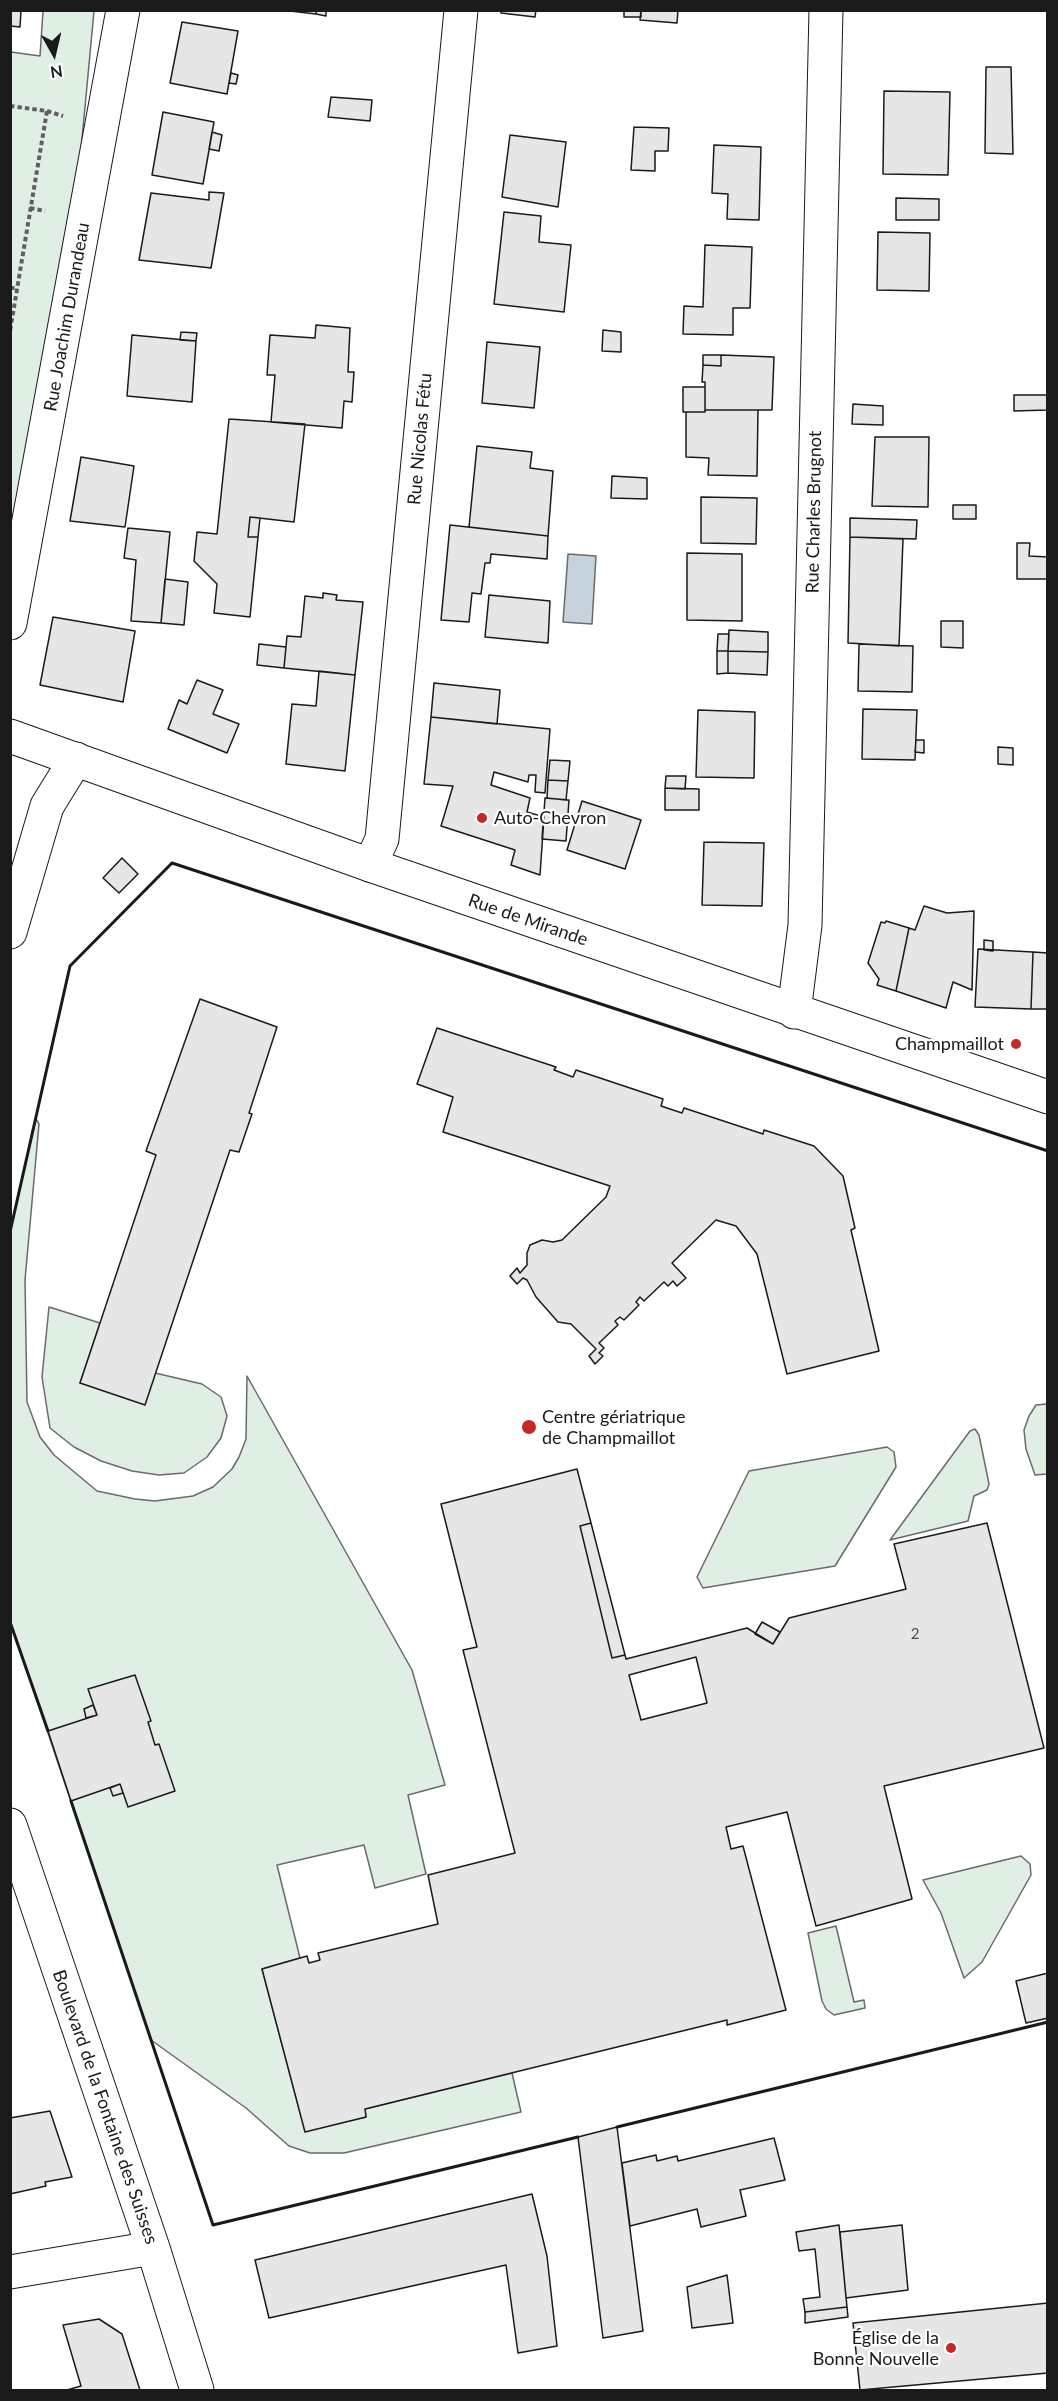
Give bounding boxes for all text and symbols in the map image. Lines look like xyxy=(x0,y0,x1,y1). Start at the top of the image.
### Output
north arrow xyxy=(24,24,84,84)
text: N xyxy=(49,62,64,83)
street label: Rue Joachim Durandeau xyxy=(40,221,94,413)
street label: Rue Nicolas Fétu xyxy=(403,372,437,506)
street label: Rue Charles Brugnot xyxy=(802,430,826,594)
place label: Auto-Chevron xyxy=(494,807,606,829)
marker: Auto-Chevron xyxy=(475,811,489,825)
street label: Rue de Mirande xyxy=(465,889,591,951)
place label: Champmaillot xyxy=(895,1033,1004,1055)
marker: Champmaillot xyxy=(1009,1037,1023,1051)
place label: Centre gériatrique de Champmaillot xyxy=(542,1406,685,1448)
marker: Centre gériatrique de Champmaillot xyxy=(520,1418,538,1436)
house number: 2 xyxy=(911,1625,919,1643)
street label: Boulevard de la Fontaine des Suisses xyxy=(48,1967,162,2247)
place label: Église de la Bonne Nouvelle xyxy=(813,2327,939,2370)
marker: Église de la Bonne Nouvelle xyxy=(944,2341,958,2355)

